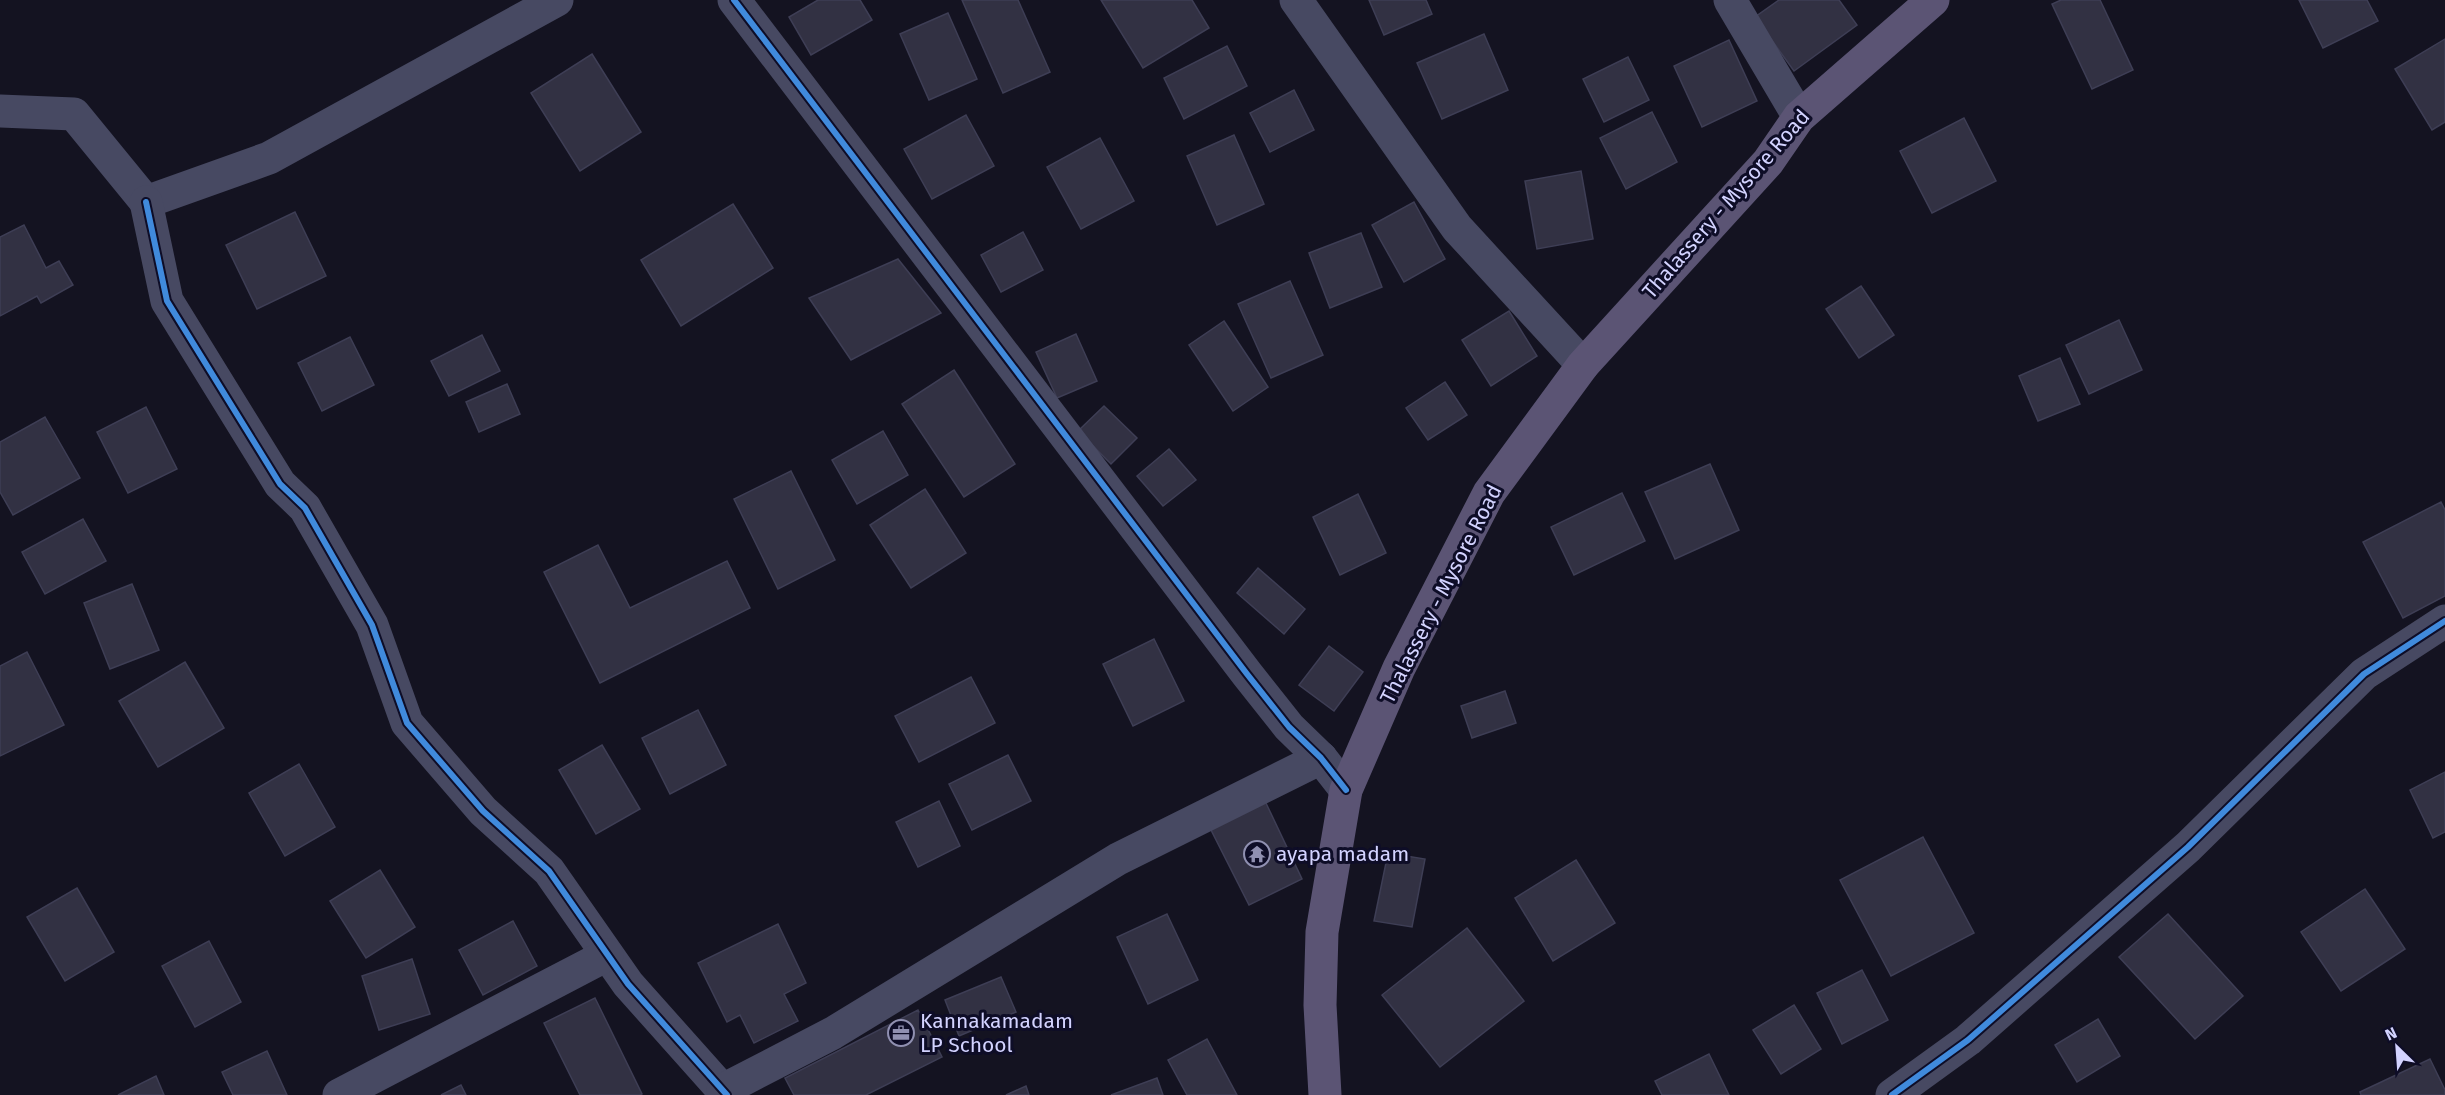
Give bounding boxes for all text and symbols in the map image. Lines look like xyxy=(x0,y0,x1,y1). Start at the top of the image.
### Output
street label: Thalassery - Mysore Road xyxy=(1637,104,1815,304)
street label: Thalassery - Mysore Road xyxy=(1374,480,1508,708)
temple icon: ayapa madam xyxy=(1242,839,1272,869)
place label: ayapa madam xyxy=(1276,841,1409,867)
place label: Kannakamadam LP School xyxy=(920,1008,1073,1058)
north arrow xyxy=(2367,1017,2427,1077)
office icon: Kannakamadam LP School xyxy=(886,1018,916,1048)
text: N xyxy=(2382,1023,2400,1045)

